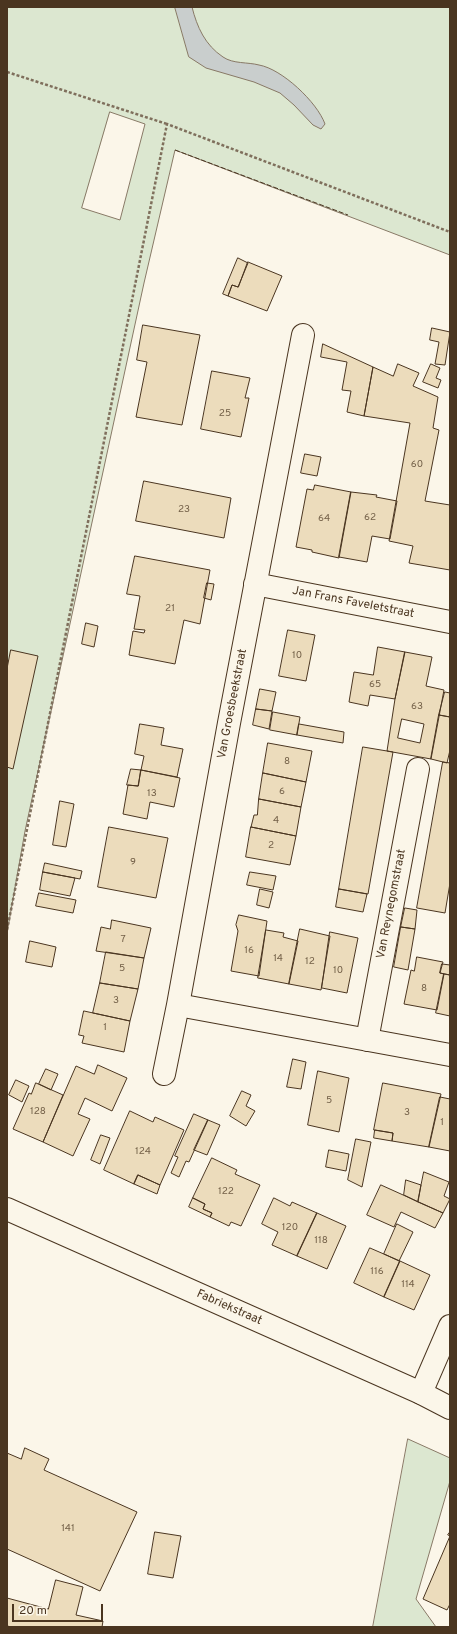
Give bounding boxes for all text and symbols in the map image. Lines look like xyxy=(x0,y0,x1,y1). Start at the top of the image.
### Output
house number: 25 xyxy=(219,408,231,420)
house number: 60 xyxy=(411,459,423,471)
house number: 23 xyxy=(178,504,190,516)
house number: 62 xyxy=(364,512,376,524)
house number: 64 xyxy=(318,513,330,525)
street label: Jan Frans Faveletstraat xyxy=(291,584,415,622)
house number: 21 xyxy=(165,603,175,615)
street label: Van Groesbeekstraat xyxy=(215,648,251,760)
house number: 10 xyxy=(292,650,302,662)
house number: 65 xyxy=(369,679,381,691)
house number: 63 xyxy=(411,701,423,713)
house number: 8 xyxy=(284,756,290,768)
house number: 6 xyxy=(279,786,285,798)
house number: 13 xyxy=(147,788,157,800)
house number: 4 xyxy=(273,815,279,827)
house number: 2 xyxy=(268,840,274,852)
street label: Van Reynegomstraat xyxy=(374,848,410,960)
house number: 9 xyxy=(130,857,136,869)
house number: 7 xyxy=(120,934,126,946)
house number: 16 xyxy=(244,945,254,957)
house number: 14 xyxy=(273,953,283,965)
house number: 12 xyxy=(305,956,315,968)
house number: 5 xyxy=(119,963,125,975)
house number: 10 xyxy=(333,965,343,977)
house number: 8 xyxy=(421,983,427,995)
house number: 3 xyxy=(113,995,119,1007)
house number: 1 xyxy=(103,1022,107,1034)
house number: 5 xyxy=(326,1095,332,1107)
house number: 128 xyxy=(30,1106,46,1118)
house number: 3 xyxy=(404,1107,410,1119)
house number: 1 xyxy=(440,1117,444,1129)
house number: 124 xyxy=(135,1146,151,1158)
house number: 122 xyxy=(218,1186,234,1198)
house number: 120 xyxy=(282,1222,298,1234)
house number: 118 xyxy=(314,1235,328,1247)
house number: 116 xyxy=(370,1266,384,1278)
house number: 114 xyxy=(401,1279,415,1291)
street label: Fabriekstraat xyxy=(194,1287,264,1329)
house number: 141 xyxy=(61,1523,75,1535)
scale bar xyxy=(14,1596,105,1622)
text: 20 m xyxy=(19,1603,47,1619)

